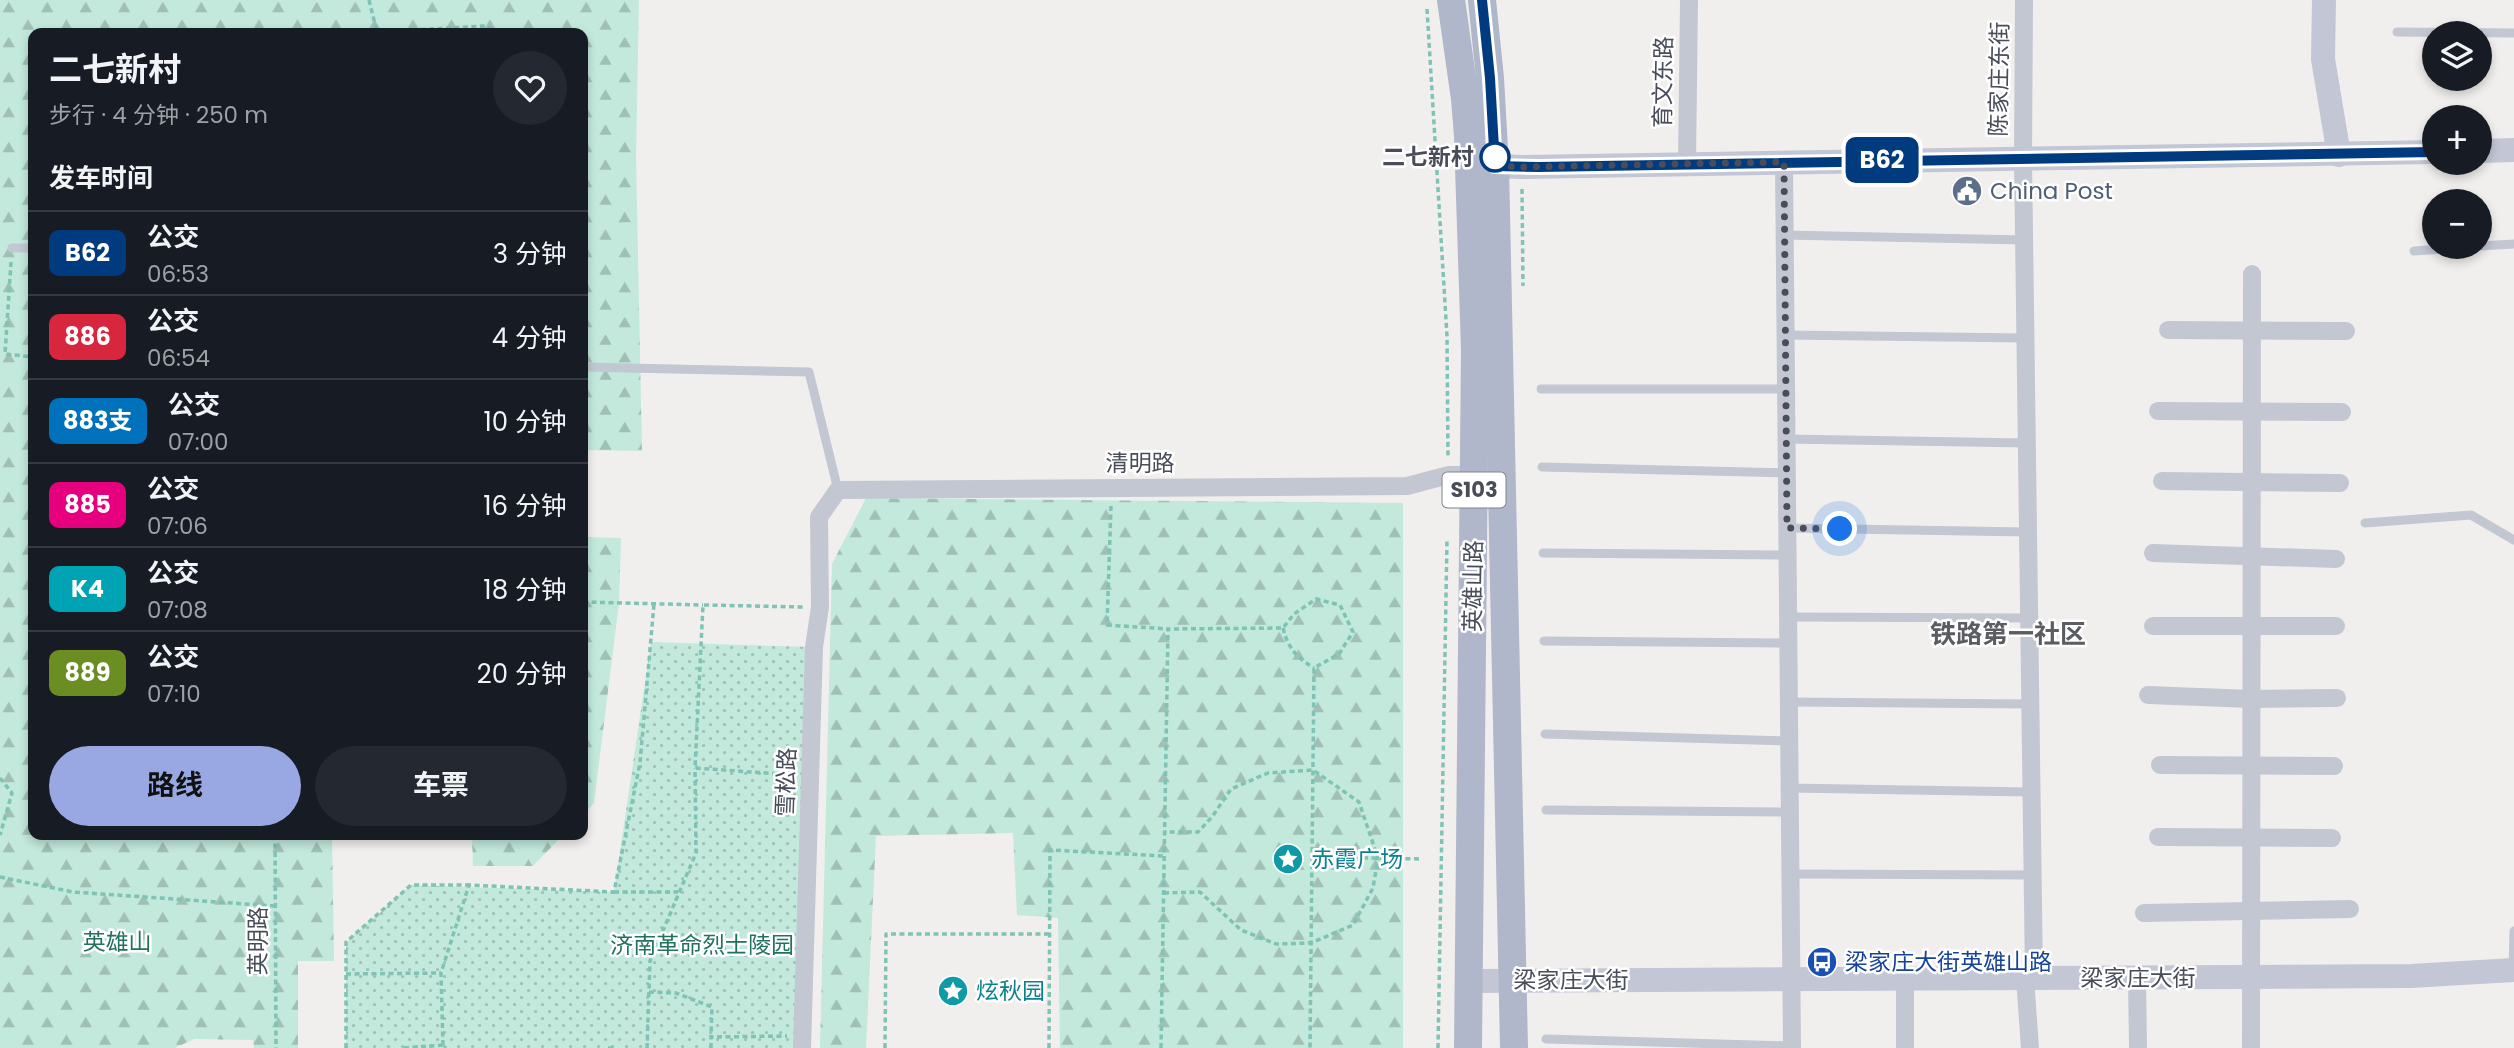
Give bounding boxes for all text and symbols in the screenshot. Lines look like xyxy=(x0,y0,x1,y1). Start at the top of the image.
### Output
street label: 陈家庄东街 xyxy=(1982,21,2016,137)
map controls xyxy=(2422,21,2492,259)
button: layers xyxy=(2422,21,2492,91)
street label: 育文东路 xyxy=(1646,36,1680,128)
text: 二七新村 xyxy=(49,46,181,93)
button: heart xyxy=(493,51,567,125)
text: 步行 · 4 分钟 · 250 m xyxy=(49,99,268,131)
button: + xyxy=(2422,105,2492,175)
line badge: B62 xyxy=(1842,137,1922,183)
place label: 二七新村 xyxy=(1382,141,1474,173)
marker: 二七新村 xyxy=(1480,142,1510,172)
text: B62 xyxy=(1860,143,1904,176)
text: 发车时间 xyxy=(49,160,153,196)
public building icon: China Post xyxy=(1950,174,1984,208)
place label: China Post xyxy=(1990,175,2113,207)
button: − xyxy=(2422,189,2492,259)
text: 公交 xyxy=(147,219,199,255)
text: B62 xyxy=(65,236,110,269)
text: 3 分钟 xyxy=(493,236,567,272)
text: 06:53 xyxy=(147,258,209,290)
text: 公交 xyxy=(147,303,199,339)
text: 886 xyxy=(64,320,111,353)
text: 4 分钟 xyxy=(492,320,567,356)
text: 06:54 xyxy=(147,342,210,374)
text: 公交 xyxy=(168,387,220,423)
text: 883支 xyxy=(63,404,133,437)
text: 10 分钟 xyxy=(483,404,567,440)
text: 07:00 xyxy=(168,426,228,458)
street label: 清明路 xyxy=(1106,447,1175,479)
text: 公交 xyxy=(147,471,199,507)
road number: S103 xyxy=(1442,472,1506,508)
text: 885 xyxy=(64,488,111,521)
text: 16 分钟 xyxy=(483,488,567,524)
text: 07:06 xyxy=(147,510,208,542)
your location xyxy=(1822,511,1857,546)
street label: 英雄山路 xyxy=(1456,540,1490,632)
text: 公交 xyxy=(147,555,199,591)
text: K4 xyxy=(71,572,104,605)
text: 18 分钟 xyxy=(483,572,567,608)
text: 07:08 xyxy=(147,594,208,626)
district label: 铁路第一社区 xyxy=(1930,616,2086,652)
text: 公交 xyxy=(147,639,199,675)
text: 889 xyxy=(65,656,110,689)
text: 20 分钟 xyxy=(477,656,567,692)
text: 07:10 xyxy=(147,678,201,710)
button: 路线 xyxy=(49,746,301,826)
button: 车票 xyxy=(315,746,567,826)
street label: 雪松路 xyxy=(769,747,803,817)
place icon: 赤霞广场 xyxy=(1271,842,1305,876)
place label: 赤霞广场 xyxy=(1311,843,1403,875)
street label: 英明路 xyxy=(242,907,274,976)
park label: 英雄山 xyxy=(83,926,152,958)
park label: 济南革命烈士陵园 xyxy=(610,929,794,961)
bus stop icon: 梁家庄大街英雄山路 xyxy=(1805,945,1839,979)
place label: 梁家庄大街英雄山路 xyxy=(1845,946,2052,978)
street label: 梁家庄大街 xyxy=(2081,962,2196,994)
street label: 梁家庄大街 xyxy=(1514,964,1629,996)
place icon: 炫秋园 xyxy=(936,974,970,1008)
place label: 炫秋园 xyxy=(976,975,1045,1007)

